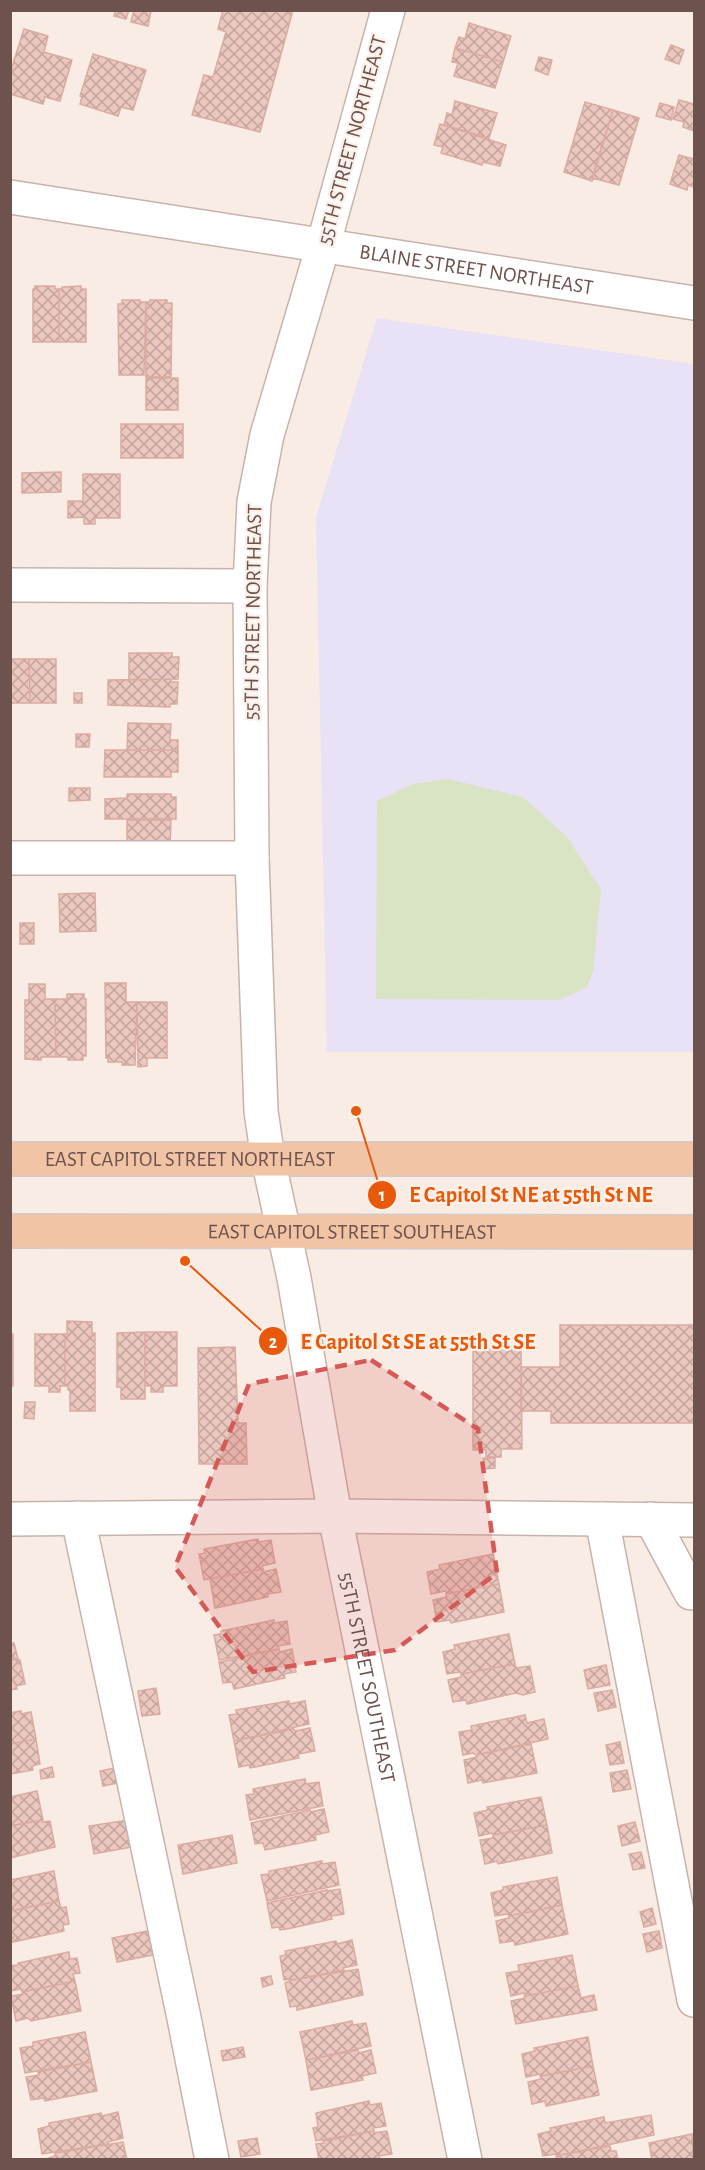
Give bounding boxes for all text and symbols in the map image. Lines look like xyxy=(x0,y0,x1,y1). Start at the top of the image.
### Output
street label: 55TH STREET NORTHEAST xyxy=(314,33,390,247)
street label: BLAINE STREET NORTHEAST xyxy=(358,241,595,298)
street label: 55TH STREET NORTHEAST xyxy=(241,504,265,720)
street label: EAST CAPITOL STREET NORTHEAST xyxy=(45,1149,335,1170)
callout: E Capitol St NE at 55th St NE xyxy=(367,1175,665,1215)
text: E Capitol St NE at 55th St NE xyxy=(409,1184,653,1206)
text: 1 xyxy=(379,1187,385,1205)
street label: EAST CAPITOL STREET SOUTHEAST xyxy=(208,1221,496,1242)
callout: E Capitol St SE at 55th St SE xyxy=(258,1321,547,1361)
text: E Capitol St SE at 55th St SE xyxy=(301,1331,535,1353)
text: 2 xyxy=(269,1334,278,1352)
street label: 55TH STREET SOUTHEAST xyxy=(336,1570,399,1785)

